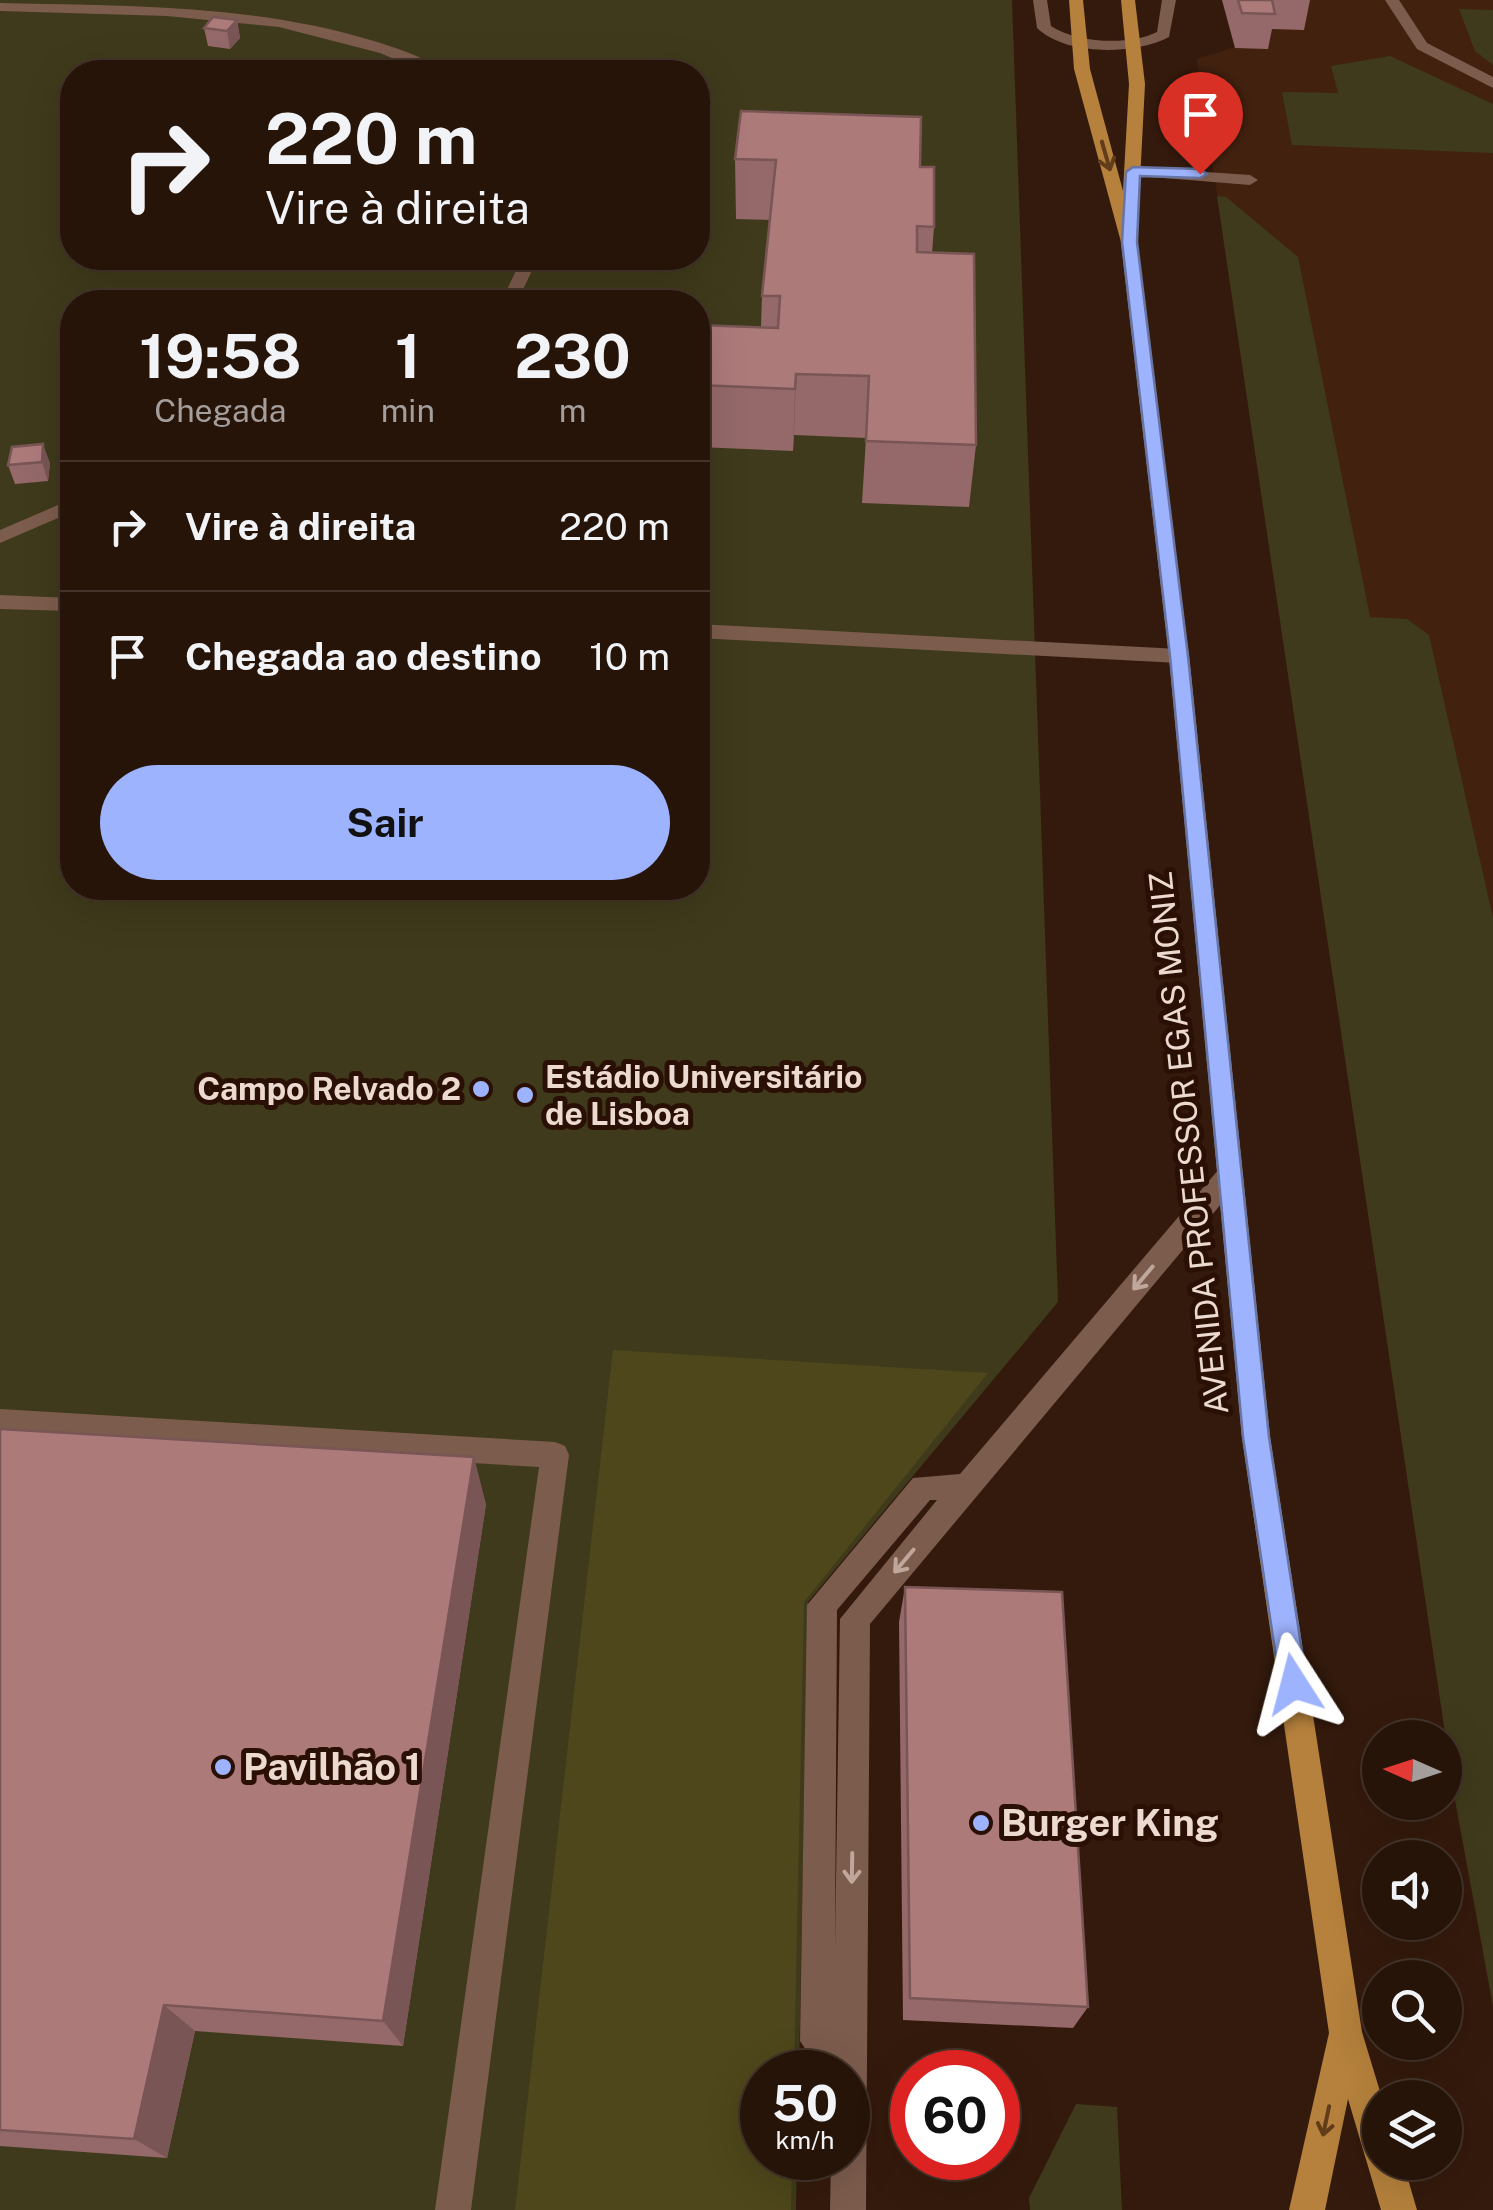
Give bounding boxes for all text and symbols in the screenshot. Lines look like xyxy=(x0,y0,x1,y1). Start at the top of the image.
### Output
pin xyxy=(1158,72,1243,175)
icon: arrive xyxy=(1173,87,1228,142)
text: 220 m xyxy=(265,97,478,180)
icon: right xyxy=(100,100,230,230)
one-way arrow xyxy=(1097,140,1116,171)
text: Vire à direita xyxy=(265,181,530,234)
text: 19:58 xyxy=(139,321,301,392)
text: 1 xyxy=(395,321,421,392)
text: 230 xyxy=(514,321,631,392)
text: Chegada xyxy=(154,392,287,429)
text: min xyxy=(381,392,435,429)
text: m xyxy=(559,392,586,429)
icon: right xyxy=(100,499,155,554)
text: Vire à direita xyxy=(185,504,416,549)
text: 220 m xyxy=(559,504,670,549)
icon: arrive xyxy=(100,629,155,684)
text: Chegada ao destino xyxy=(185,634,542,679)
text: 10 m xyxy=(589,634,670,679)
button: Sair xyxy=(100,765,670,880)
street label: AVENIDA PROFESSOR EGAS MONIZ xyxy=(1142,870,1235,1416)
place label: Estádio Universitário de Lisboa xyxy=(545,1058,862,1132)
place label: Campo Relvado 2 xyxy=(197,1070,461,1107)
marker: Campo Relvado 2 xyxy=(470,1078,492,1100)
marker: Estádio Universitário de Lisboa xyxy=(514,1084,536,1106)
one-way arrow xyxy=(1132,1265,1154,1291)
one-way arrow xyxy=(893,1548,916,1573)
position arrow xyxy=(1242,1632,1346,1736)
north arrow xyxy=(1362,1720,1462,1820)
map controls xyxy=(1362,1720,1462,2180)
place label: Pavilhão 1 xyxy=(243,1744,421,1789)
marker: Pavilhão 1 xyxy=(212,1756,234,1778)
place label: Burger King xyxy=(1001,1800,1219,1845)
marker: Burger King xyxy=(970,1812,992,1834)
button: sound xyxy=(1362,1840,1462,1940)
one-way arrow xyxy=(842,1850,862,1883)
button: search xyxy=(1362,1960,1462,2060)
speed limit sign: 60 xyxy=(890,2050,1020,2180)
text: 50 xyxy=(772,2073,838,2132)
button: layers xyxy=(1362,2080,1462,2180)
one-way arrow xyxy=(1316,2104,1334,2136)
text: km/h xyxy=(776,2125,834,2155)

